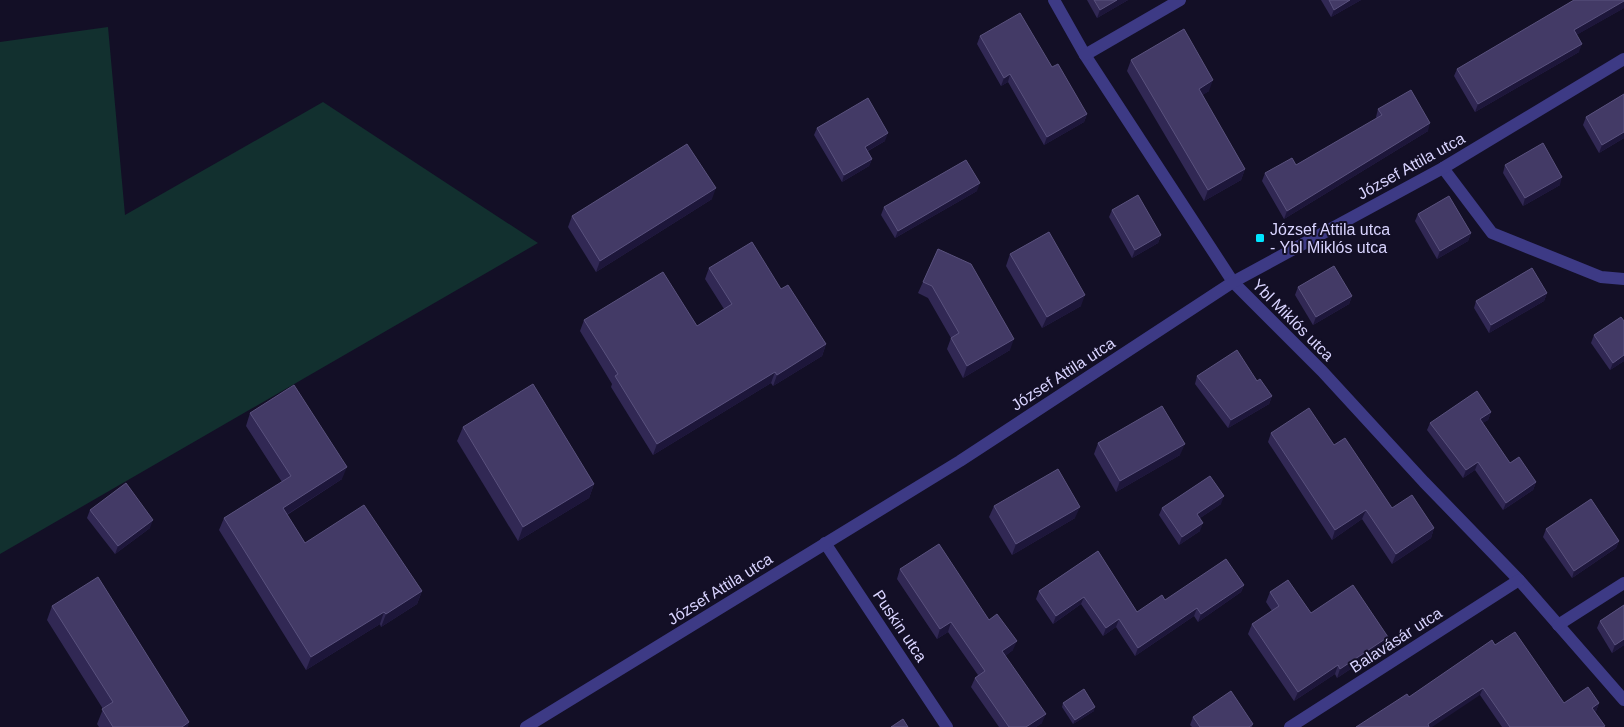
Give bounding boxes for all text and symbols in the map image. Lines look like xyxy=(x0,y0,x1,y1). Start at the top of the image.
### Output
street label: József Attila utca xyxy=(1354,129,1468,203)
place label: József Attila utca - Ybl Miklós utca xyxy=(1270,221,1390,256)
marker: József Attila utca - Ybl Miklós utca xyxy=(1254,232,1266,244)
street label: Ybl Miklós utca xyxy=(1249,276,1337,364)
street label: József Attila utca xyxy=(1008,334,1118,414)
street label: József Attila utca xyxy=(665,550,775,628)
street label: Puskin utca xyxy=(870,587,930,665)
street label: Balavásár utca xyxy=(1347,604,1445,676)

